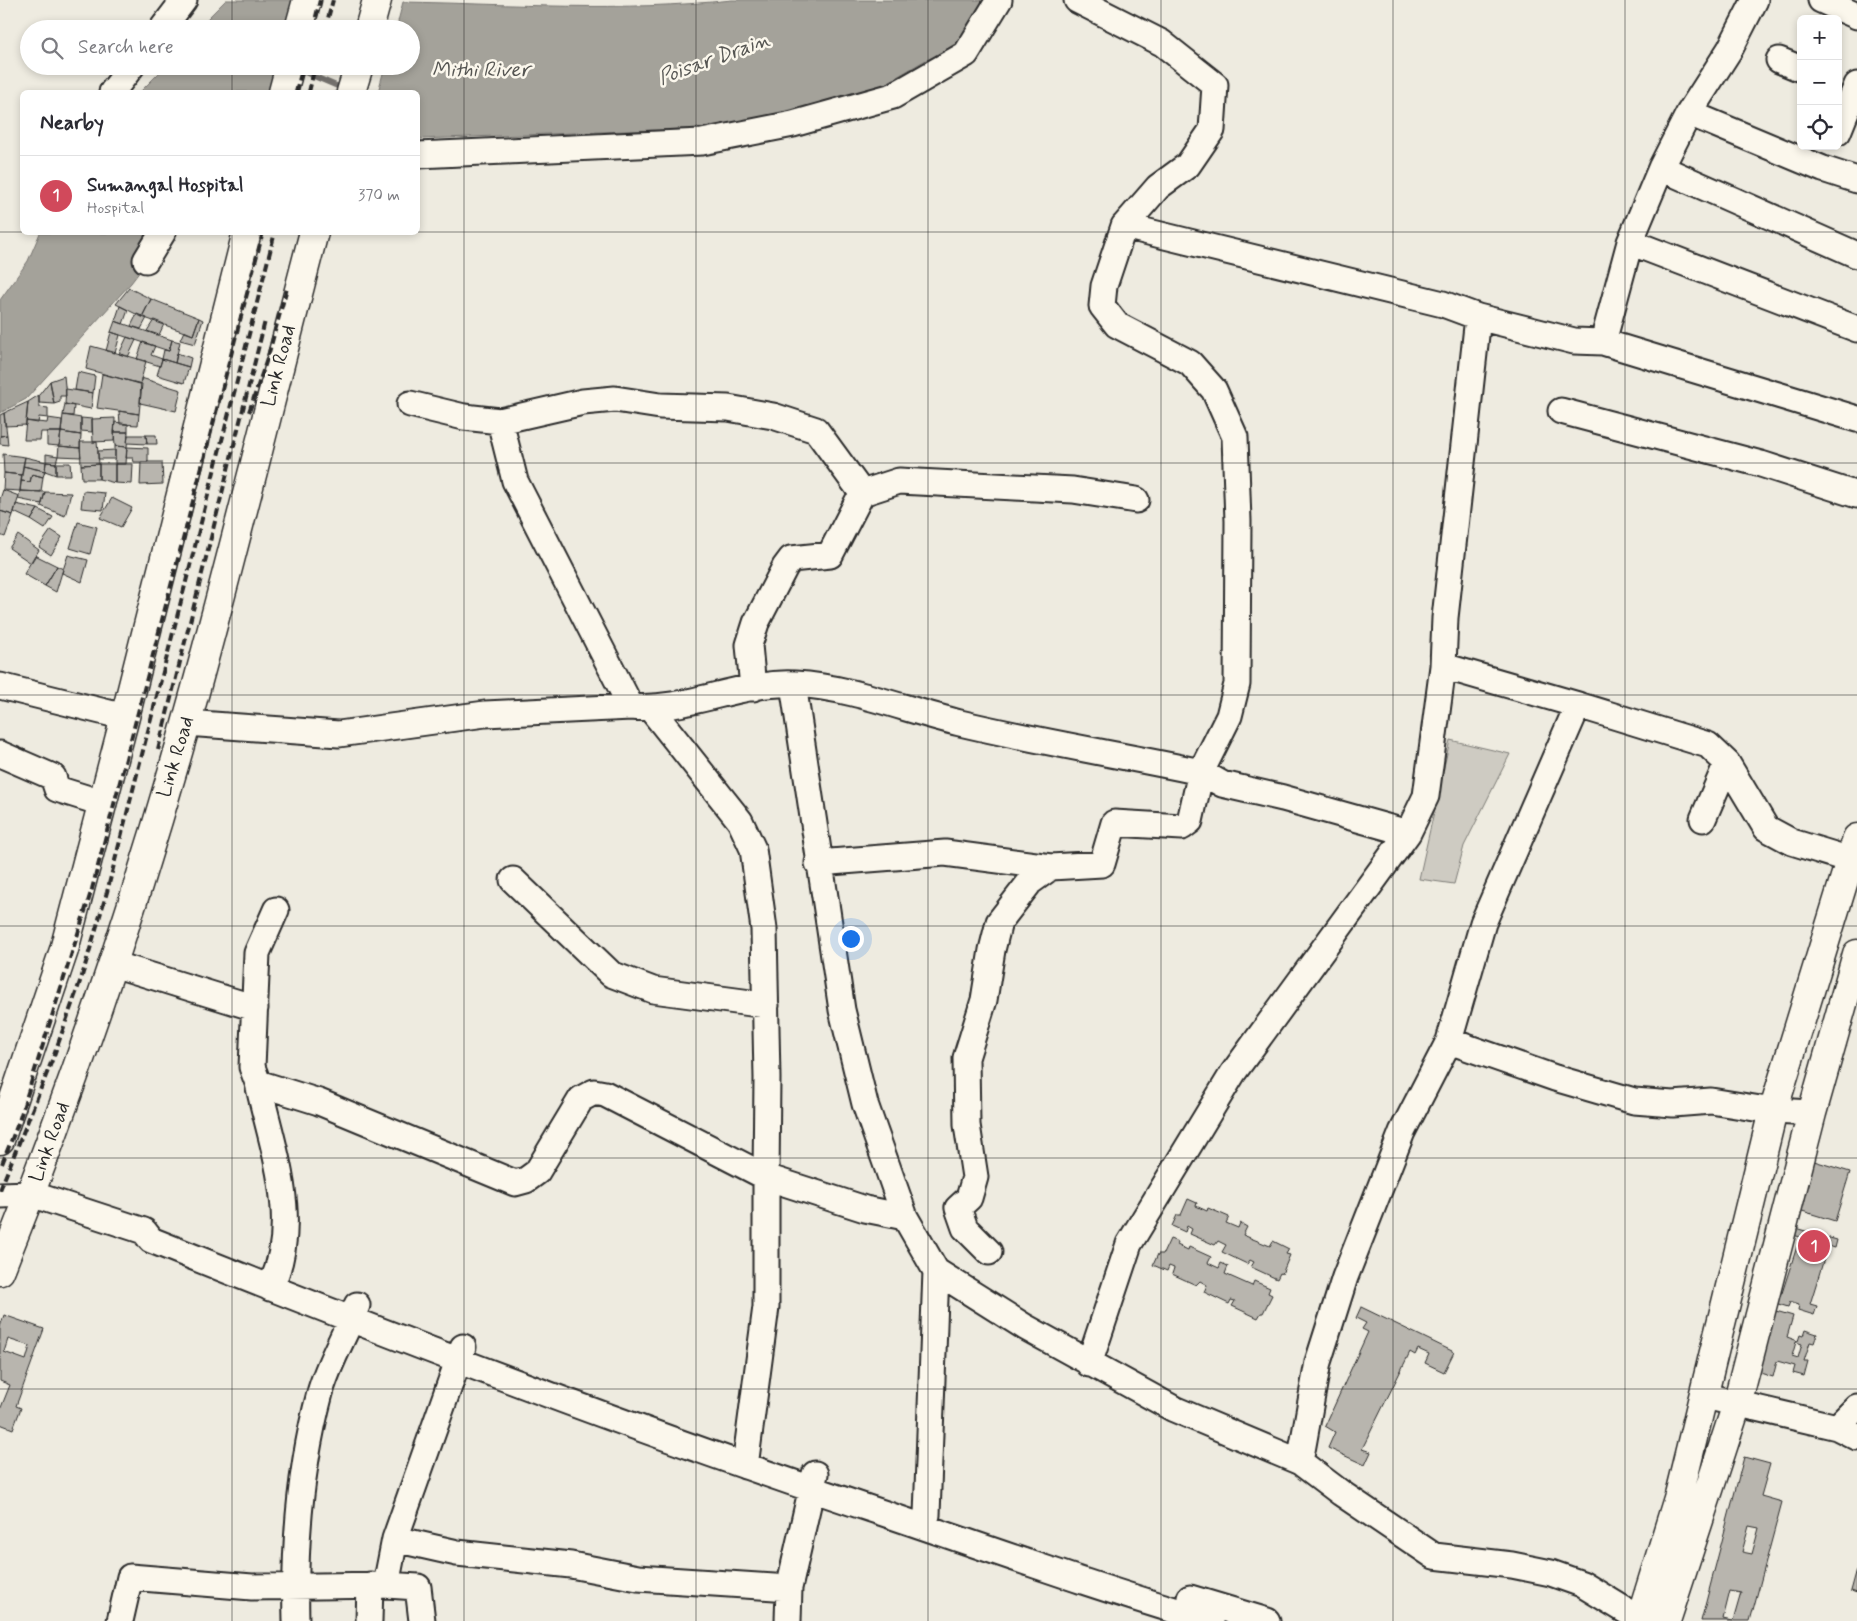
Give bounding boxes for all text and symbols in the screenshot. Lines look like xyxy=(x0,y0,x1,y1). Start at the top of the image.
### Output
map controls xyxy=(1797,15,1842,150)
button: + xyxy=(1797,15,1842,60)
search box xyxy=(20,20,420,75)
water label: Poisar Drain xyxy=(654,26,774,92)
icon: search xyxy=(38,34,66,62)
text: Search here xyxy=(78,35,174,60)
water label: Mithi River xyxy=(432,56,533,84)
button: − xyxy=(1797,60,1842,105)
button: locate xyxy=(1797,105,1842,150)
text: Nearby xyxy=(40,109,104,137)
text: Sumangal Hospital xyxy=(87,173,243,198)
text: 1 xyxy=(52,185,60,206)
text: 370 m xyxy=(358,185,400,206)
text: Hospital xyxy=(87,198,144,219)
street label: Link Road xyxy=(255,322,303,410)
street label: Link Road xyxy=(151,713,201,801)
your location xyxy=(838,926,864,952)
street label: Link Road xyxy=(23,1098,77,1186)
pin: 1 xyxy=(1798,1227,1830,1265)

